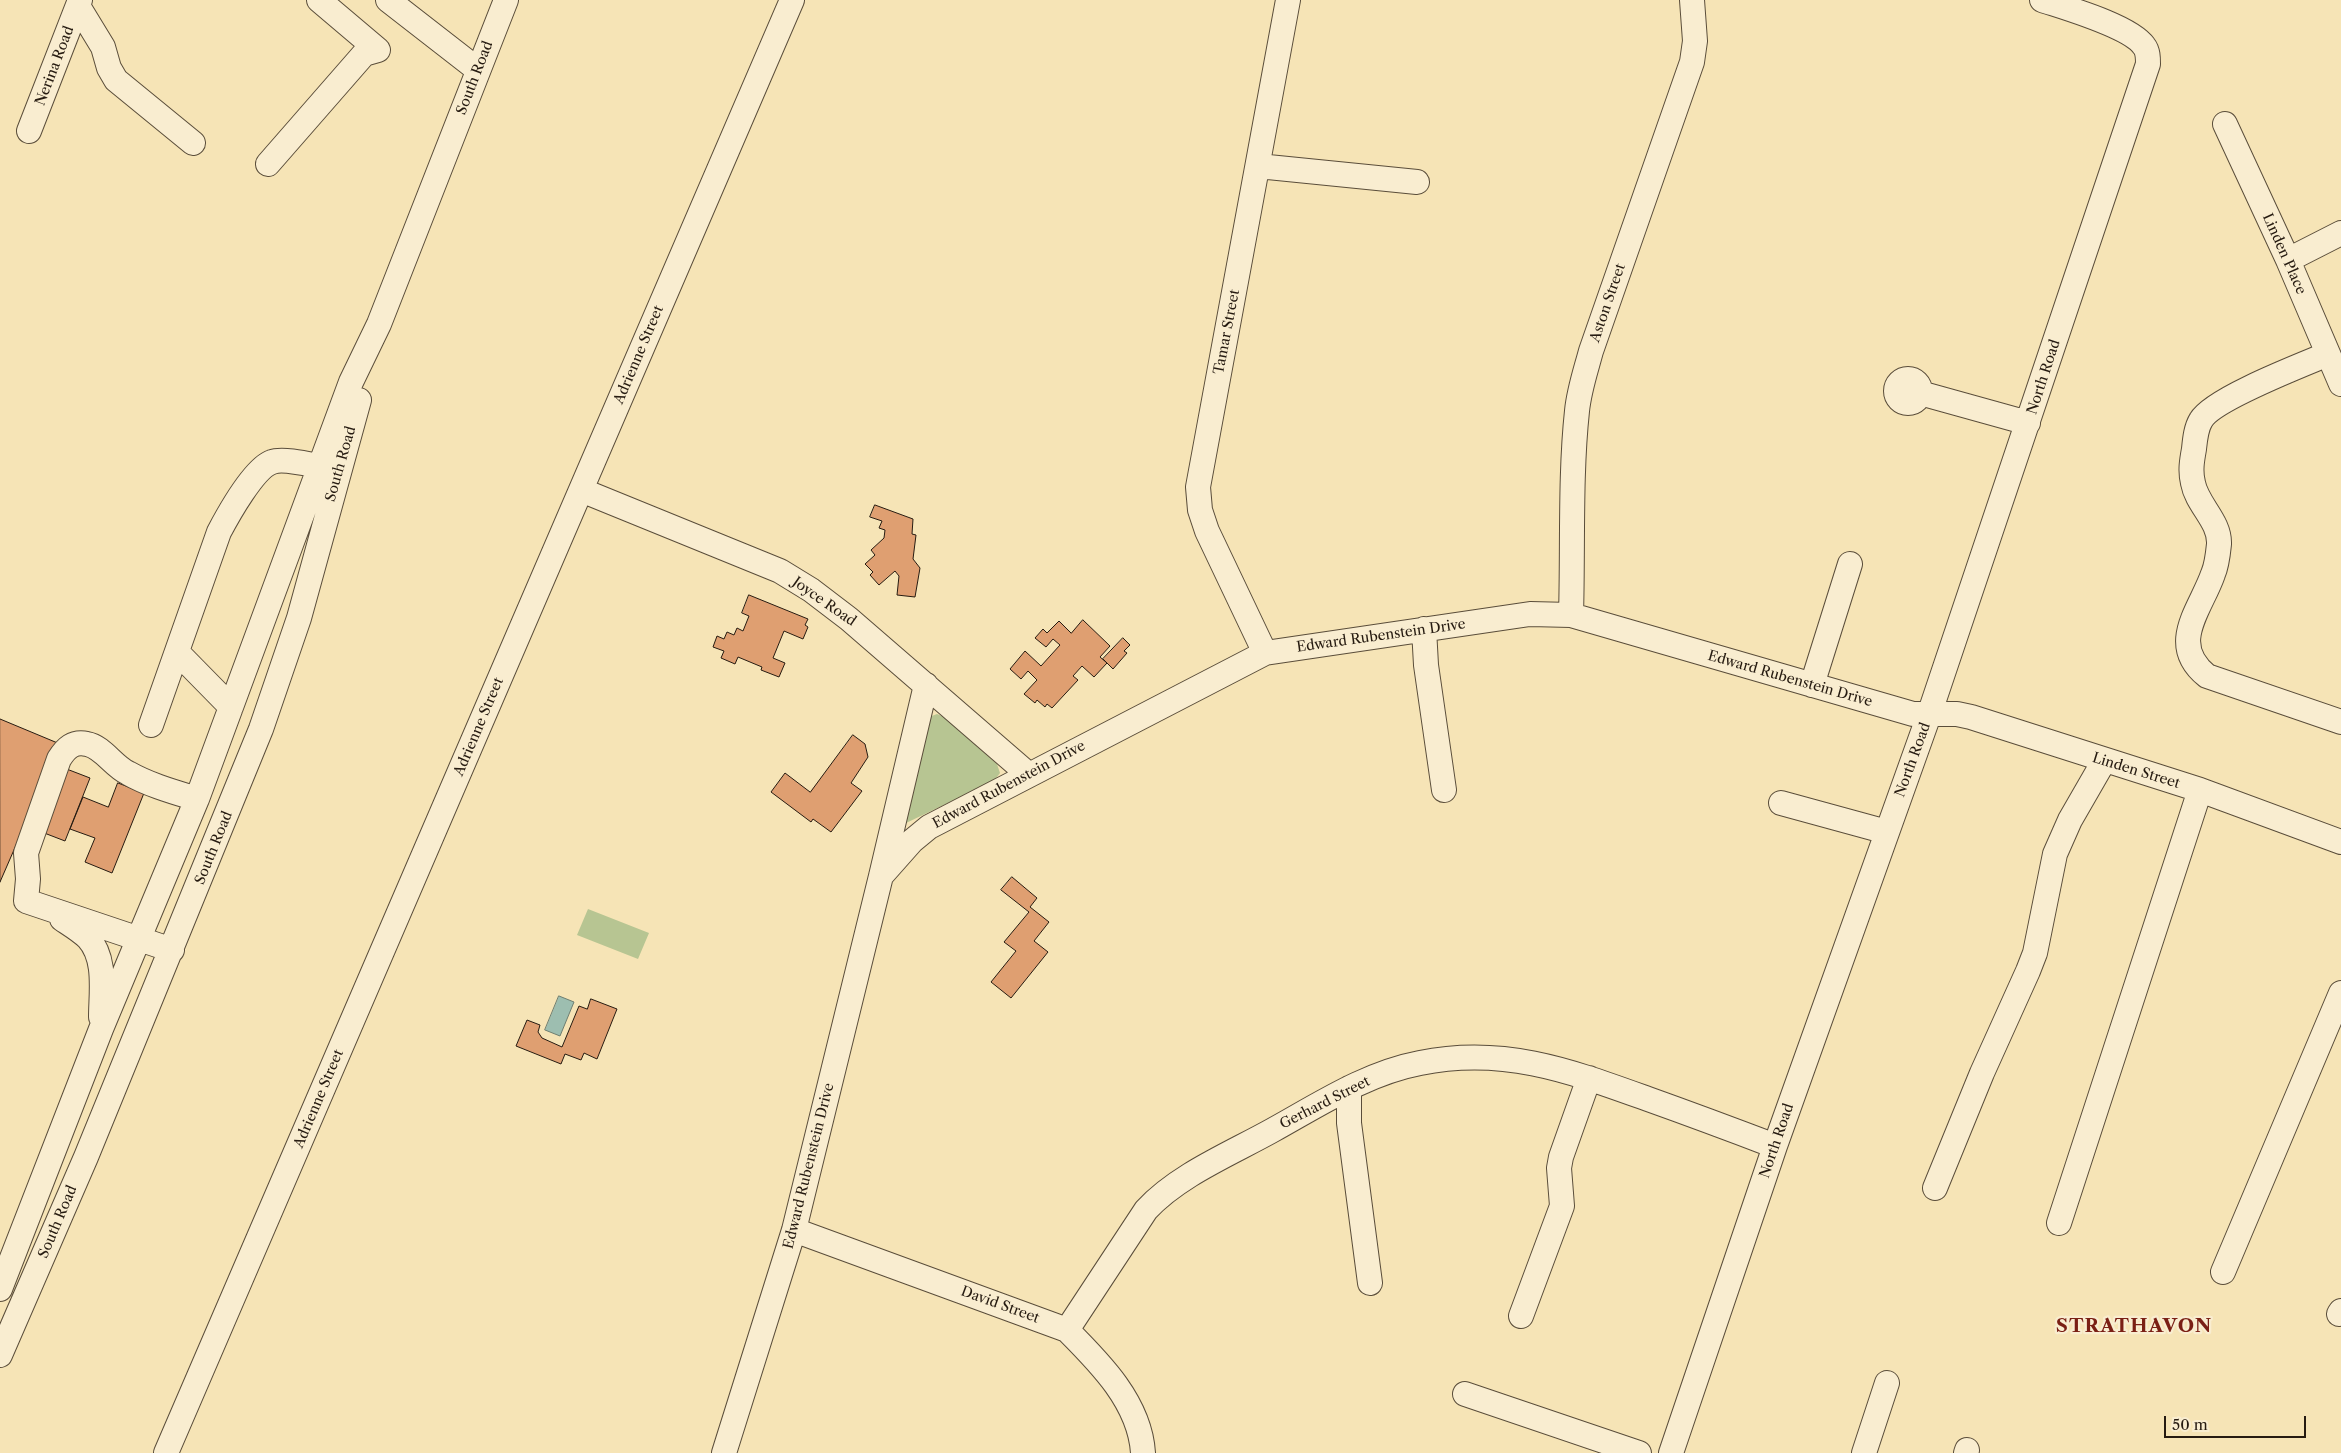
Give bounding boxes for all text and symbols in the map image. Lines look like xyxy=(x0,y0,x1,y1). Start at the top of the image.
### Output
street label: Nerina Road xyxy=(32,24,78,108)
street label: South Road xyxy=(453,39,497,117)
street label: Linden Place xyxy=(2259,211,2309,297)
street label: Aston Street xyxy=(1587,261,1629,345)
street label: Tamar Street xyxy=(1211,288,1243,376)
street label: Adrienne Street xyxy=(611,303,667,407)
street label: North Road xyxy=(2024,337,2064,417)
street label: South Road xyxy=(322,424,360,504)
street label: Joyce Road xyxy=(789,574,859,630)
street label: Edward Rubenstein Drive xyxy=(1295,616,1467,656)
street label: Edward Rubenstein Drive xyxy=(1706,647,1874,711)
street label: Adrienne Street xyxy=(451,675,507,779)
street label: North Road xyxy=(1892,721,1934,799)
street label: Edward Rubenstein Drive xyxy=(930,738,1088,832)
street label: Linden Street xyxy=(2090,750,2182,792)
street label: South Road xyxy=(192,809,236,887)
street label: Adrienne Street xyxy=(291,1047,347,1151)
street label: Gerhard Street xyxy=(1277,1073,1373,1133)
street label: Edward Rubenstein Drive xyxy=(780,1081,838,1251)
street label: North Road xyxy=(1756,1102,1798,1180)
street label: South Road xyxy=(35,1183,81,1261)
street label: David Street xyxy=(959,1283,1041,1327)
district label: STRATHAVON xyxy=(2054,1316,2214,1338)
scale bar xyxy=(2166,1406,2308,1438)
text: 50 m xyxy=(2172,1415,2208,1434)

